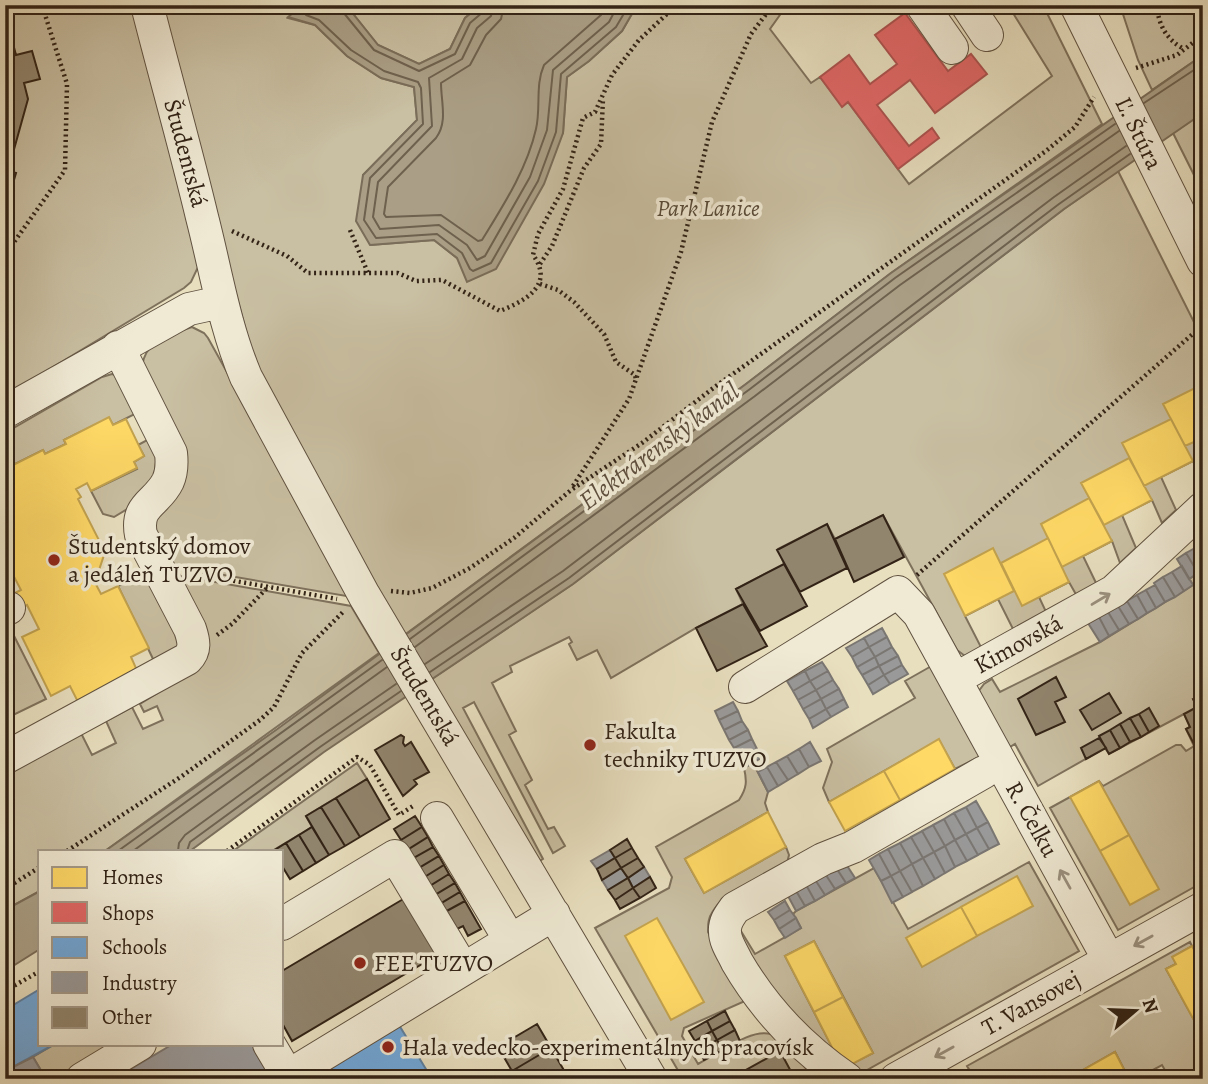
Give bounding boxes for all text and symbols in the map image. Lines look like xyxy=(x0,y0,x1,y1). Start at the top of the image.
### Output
street label: Ľ. Štúra xyxy=(1108,91,1171,176)
street label: Študentská xyxy=(156,95,216,211)
park label: Park Lanice xyxy=(656,192,760,224)
water label: Elektrárenský kanál xyxy=(572,374,747,518)
place label: Študentský domov a jedáleň TUZVO xyxy=(68,530,251,590)
marker: Študentský domov a jedáleň TUZVO xyxy=(46,552,62,568)
one-way arrow xyxy=(1090,592,1110,606)
street label: Kimovská xyxy=(968,606,1069,681)
street label: Študentská xyxy=(383,640,468,752)
place label: Fakulta techniky TUZVO xyxy=(604,715,767,775)
marker: Fakulta techniky TUZVO xyxy=(582,737,598,753)
street label: R. Čelku xyxy=(998,775,1066,863)
legend xyxy=(38,850,284,1046)
text: Homes xyxy=(102,863,163,891)
one-way arrow xyxy=(1057,869,1071,889)
text: Shops xyxy=(102,899,154,927)
text: Schools xyxy=(102,933,167,961)
one-way arrow xyxy=(1133,935,1154,948)
place label: FEE TUZVO xyxy=(374,947,493,979)
marker: FEE TUZVO xyxy=(352,955,368,971)
street label: T. Vansovej xyxy=(976,963,1086,1043)
text: Industry xyxy=(102,969,177,997)
north arrow xyxy=(1100,976,1170,1046)
text: N xyxy=(1136,995,1165,1017)
text: Other xyxy=(102,1003,152,1031)
place label: Hala vedecko-experimentálnych pracovísk xyxy=(402,1031,814,1063)
marker: Hala vedecko-experimentálnych pracovísk xyxy=(380,1039,396,1055)
one-way arrow xyxy=(935,1045,955,1059)

